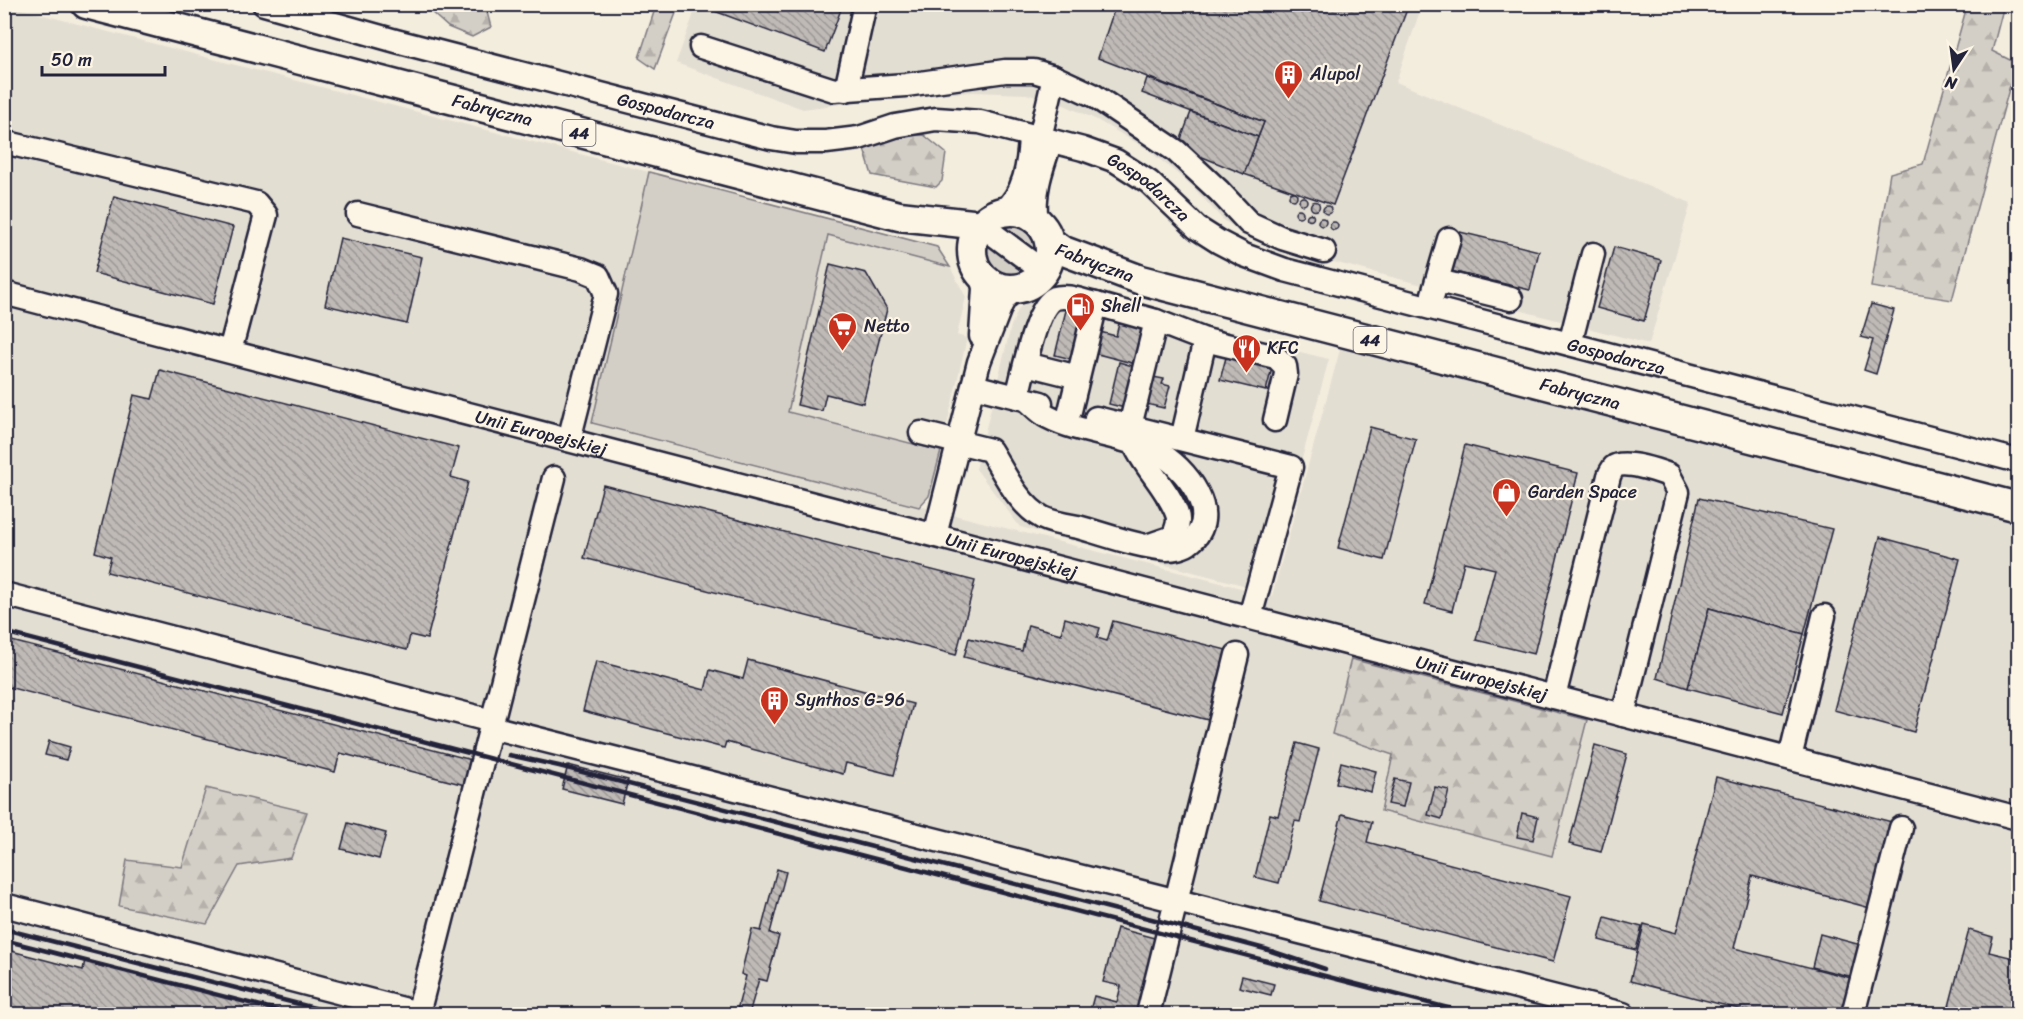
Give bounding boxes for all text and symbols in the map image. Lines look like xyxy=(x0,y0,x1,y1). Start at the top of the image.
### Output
scale bar xyxy=(42,39,165,77)
north arrow xyxy=(1924,39,1984,99)
text: 50 m xyxy=(51,44,92,76)
building icon: Alupol xyxy=(1273,58,1305,100)
place label: Alupol xyxy=(1309,58,1361,90)
text: N xyxy=(1941,68,1960,99)
street label: Gospodarcza xyxy=(614,83,718,139)
street label: Fabryczna xyxy=(449,84,536,136)
road number: 44 xyxy=(562,120,596,146)
street label: Gospodarcza xyxy=(1103,143,1198,230)
street label: Fabryczna xyxy=(1051,233,1139,292)
fuel station icon: Shell xyxy=(1064,290,1096,332)
place label: Shell xyxy=(1101,290,1142,322)
supermarket icon: Netto xyxy=(827,310,859,352)
place label: Netto xyxy=(864,310,910,342)
road number: 44 xyxy=(1354,327,1386,353)
street label: Gospodarcza xyxy=(1564,328,1669,384)
restaurant icon: KFC xyxy=(1230,332,1262,374)
place label: KFC xyxy=(1267,332,1299,364)
street label: Fabryczna xyxy=(1537,368,1624,419)
street label: Unii Europejskiej xyxy=(472,400,611,466)
shop icon: Garden Space xyxy=(1491,476,1523,518)
place label: Garden Space xyxy=(1528,476,1637,508)
street label: Unii Europejskiej xyxy=(942,523,1081,588)
street label: Unii Europejskiej xyxy=(1412,646,1551,711)
building icon: Synthos G-96 xyxy=(758,684,790,726)
place label: Synthos G-96 xyxy=(795,684,905,716)

